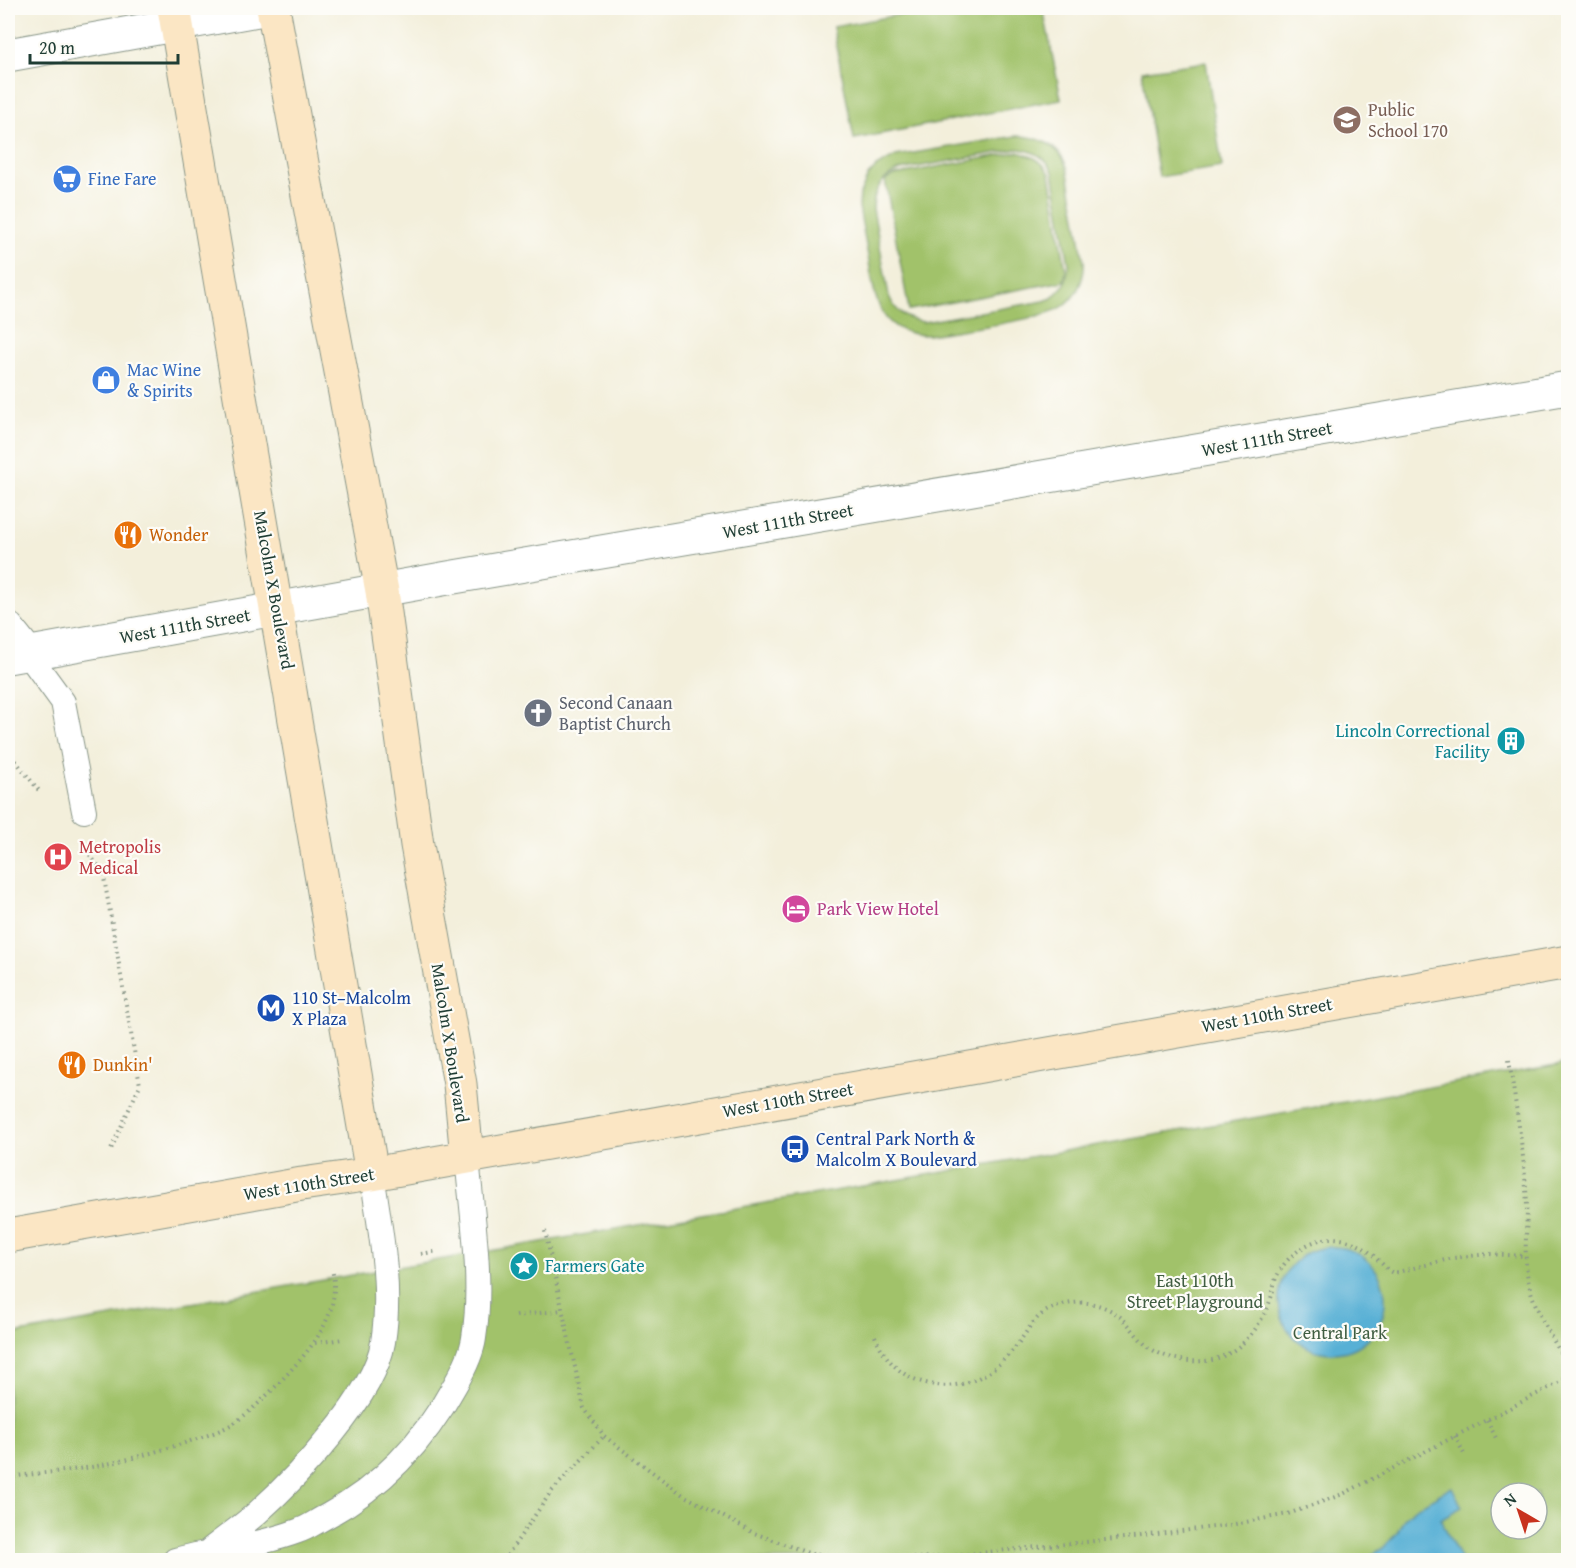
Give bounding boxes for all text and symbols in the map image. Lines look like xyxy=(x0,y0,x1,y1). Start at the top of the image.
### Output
scale bar xyxy=(30,27,178,65)
text: 20 m xyxy=(39,34,75,61)
place label: Public School 170 xyxy=(1368,96,1448,144)
school or university icon: Public School 170 xyxy=(1331,104,1363,136)
supermarket icon: Fine Fare xyxy=(51,163,83,195)
place label: Fine Fare xyxy=(88,165,157,192)
place label: Mac Wine & Spirits xyxy=(127,356,201,404)
shop icon: Mac Wine & Spirits xyxy=(90,364,122,396)
street label: West 111th Street xyxy=(1199,414,1335,463)
street label: West 111th Street xyxy=(720,496,856,545)
street label: Malcolm X Boulevard xyxy=(247,508,302,672)
restaurant icon: Wonder xyxy=(112,519,144,551)
place label: Wonder xyxy=(149,521,209,548)
street label: West 111th Street xyxy=(117,601,253,650)
place label: Second Canaan Baptist Church xyxy=(559,689,673,737)
church icon: Second Canaan Baptist Church xyxy=(522,697,554,729)
place label: Lincoln Correctional Facility xyxy=(1336,717,1490,765)
building icon: Lincoln Correctional Facility xyxy=(1495,725,1527,757)
place label: Metropolis Medical xyxy=(79,833,161,881)
hospital icon: Metropolis Medical xyxy=(42,841,74,873)
hotel icon: Park View Hotel xyxy=(780,893,812,925)
place label: Park View Hotel xyxy=(817,895,939,922)
street label: Malcolm X Boulevard xyxy=(425,961,476,1125)
place label: 110 St–Malcolm X Plaza xyxy=(292,984,411,1032)
street label: West 110th Street xyxy=(1199,990,1335,1039)
metro station icon: 110 St–Malcolm X Plaza xyxy=(255,992,287,1024)
restaurant icon: Dunkin' xyxy=(56,1049,88,1081)
place label: Dunkin' xyxy=(93,1051,153,1078)
street label: West 110th Street xyxy=(720,1075,856,1124)
place label: Central Park North & Malcolm X Boulevard xyxy=(816,1125,977,1173)
bus stop icon: Central Park North & Malcolm X Boulevard xyxy=(779,1133,811,1165)
street label: West 110th Street xyxy=(241,1160,377,1207)
place icon: Farmers Gate xyxy=(508,1250,540,1282)
place label: Farmers Gate xyxy=(545,1252,645,1279)
park label: East 110th Street Playground xyxy=(1127,1267,1264,1315)
park label: Central Park xyxy=(1293,1319,1388,1346)
north arrow xyxy=(1489,1481,1549,1541)
text: N xyxy=(1498,1486,1522,1512)

